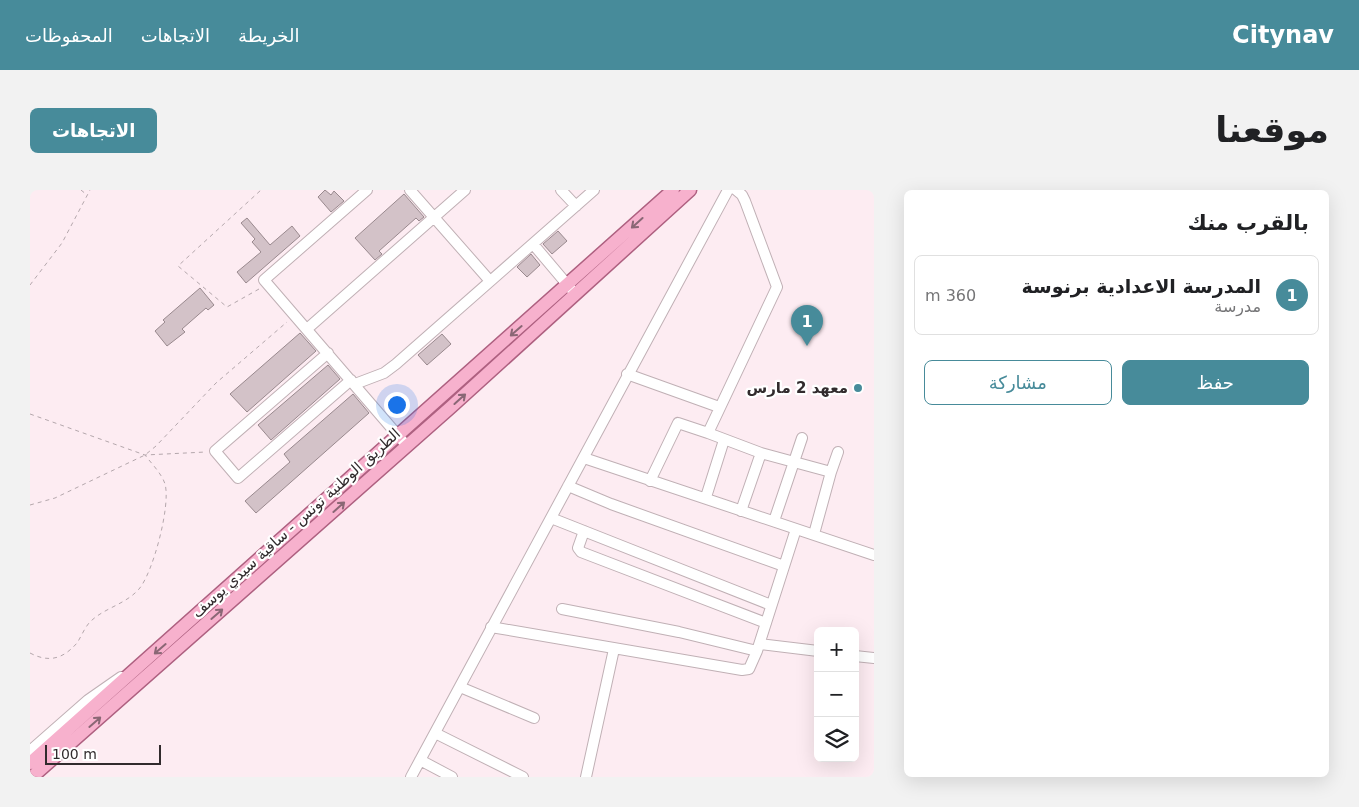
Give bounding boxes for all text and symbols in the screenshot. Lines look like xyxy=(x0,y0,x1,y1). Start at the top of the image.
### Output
text: Citynav xyxy=(1232,21,1334,49)
text: المحفوظات xyxy=(25,25,113,46)
text: الاتجاهات xyxy=(141,25,210,46)
text: الخريطة xyxy=(238,25,299,46)
button: الاتجاهات xyxy=(30,108,157,153)
text: موقعنا xyxy=(1215,110,1329,150)
text: بالقرب منك xyxy=(1188,211,1309,235)
one-way arrow xyxy=(631,217,644,229)
text: المدرسة الاعدادية برنوسة xyxy=(1022,275,1261,297)
text: 360 m xyxy=(925,286,976,305)
text: 1 xyxy=(1286,286,1298,305)
text: مدرسة xyxy=(1214,297,1261,316)
pin: 1 xyxy=(791,305,823,346)
one-way arrow xyxy=(510,325,523,337)
button: مشاركة xyxy=(924,360,1112,405)
button: حفظ xyxy=(1122,360,1309,405)
place label: معهد 2 مارس xyxy=(747,379,848,397)
marker: معهد 2 مارس xyxy=(852,382,864,394)
your location xyxy=(384,392,410,418)
one-way arrow xyxy=(454,393,467,404)
street label: الطريق الوطنية تونس - ساقية سيدي يوسف xyxy=(188,425,405,622)
one-way arrow xyxy=(332,501,345,512)
one-way arrow xyxy=(211,609,224,620)
map controls xyxy=(814,627,859,762)
button: + xyxy=(814,627,859,672)
one-way arrow xyxy=(153,643,166,654)
button: − xyxy=(814,672,859,717)
one-way arrow xyxy=(89,716,102,727)
button: layers xyxy=(814,717,859,762)
scale bar xyxy=(45,742,161,765)
text: 100 m xyxy=(52,746,97,762)

